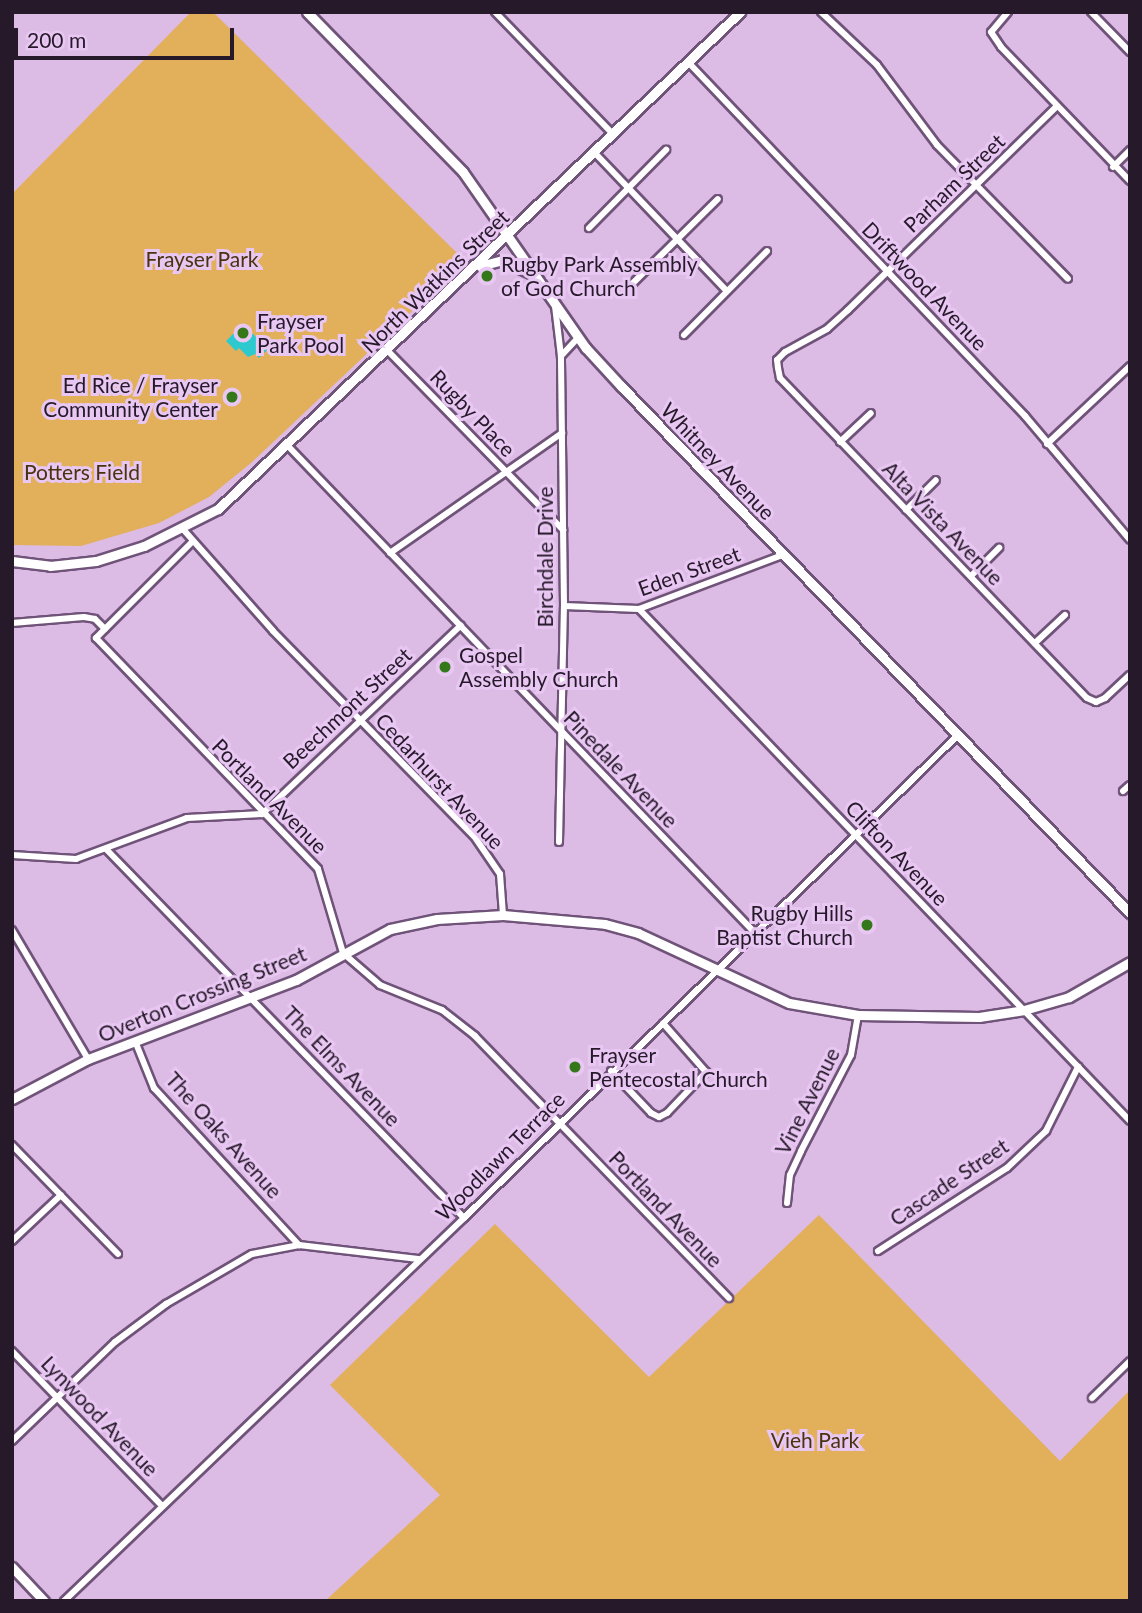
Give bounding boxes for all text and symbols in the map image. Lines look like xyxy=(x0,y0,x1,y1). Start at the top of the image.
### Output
scale bar xyxy=(18,14,238,58)
text: 200 m xyxy=(27,27,86,52)
street label: Parham Street xyxy=(898,129,1010,237)
street label: North Watkins Street xyxy=(356,204,514,358)
street label: Driftwood Avenue xyxy=(857,216,993,356)
park label: Frayser Park xyxy=(145,246,259,272)
place label: Rugby Park Assembly of God Church xyxy=(501,251,699,301)
marker: Rugby Park Assembly of God Church xyxy=(479,268,495,284)
place label: Frayser Park Pool xyxy=(257,308,344,358)
marker: Frayser Park Pool xyxy=(235,325,251,341)
street label: Rugby Place xyxy=(425,364,521,462)
place label: Ed Rice / Frayser Community Center xyxy=(43,372,218,422)
marker: Ed Rice / Frayser Community Center xyxy=(224,389,240,405)
street label: Whitney Avenue xyxy=(655,397,781,525)
street label: Alta Vista Avenue xyxy=(877,455,1009,591)
park label: Potters Field xyxy=(24,459,140,485)
street label: Birchdale Drive xyxy=(532,486,558,628)
street label: Eden Street xyxy=(634,541,744,601)
street label: Beechmont Street xyxy=(278,642,416,774)
place label: Gospel Assembly Church xyxy=(459,642,619,692)
marker: Gospel Assembly Church xyxy=(437,659,453,675)
street label: Pinedale Avenue xyxy=(559,705,683,833)
street label: Cedarhurst Avenue xyxy=(370,708,510,854)
street label: Portland Avenue xyxy=(207,733,333,859)
street label: Clifton Avenue xyxy=(840,795,954,911)
place label: Rugby Hills Baptist Church xyxy=(716,900,853,950)
marker: Rugby Hills Baptist Church xyxy=(859,917,875,933)
street label: Overton Crossing Street xyxy=(94,941,310,1047)
street label: The Elms Avenue xyxy=(278,1000,406,1132)
place label: Frayser Pentecostal Church xyxy=(589,1042,768,1092)
street label: Vine Avenue xyxy=(769,1043,845,1159)
marker: Frayser Pentecostal Church xyxy=(567,1059,583,1075)
street label: The Oaks Avenue xyxy=(160,1066,288,1204)
street label: Woodlawn Terrace xyxy=(430,1086,570,1226)
street label: Cascade Street xyxy=(885,1133,1013,1231)
street label: Portland Avenue xyxy=(604,1145,728,1273)
street label: Lynwood Avenue xyxy=(36,1350,164,1482)
park label: Vieh Park xyxy=(771,1427,859,1453)

